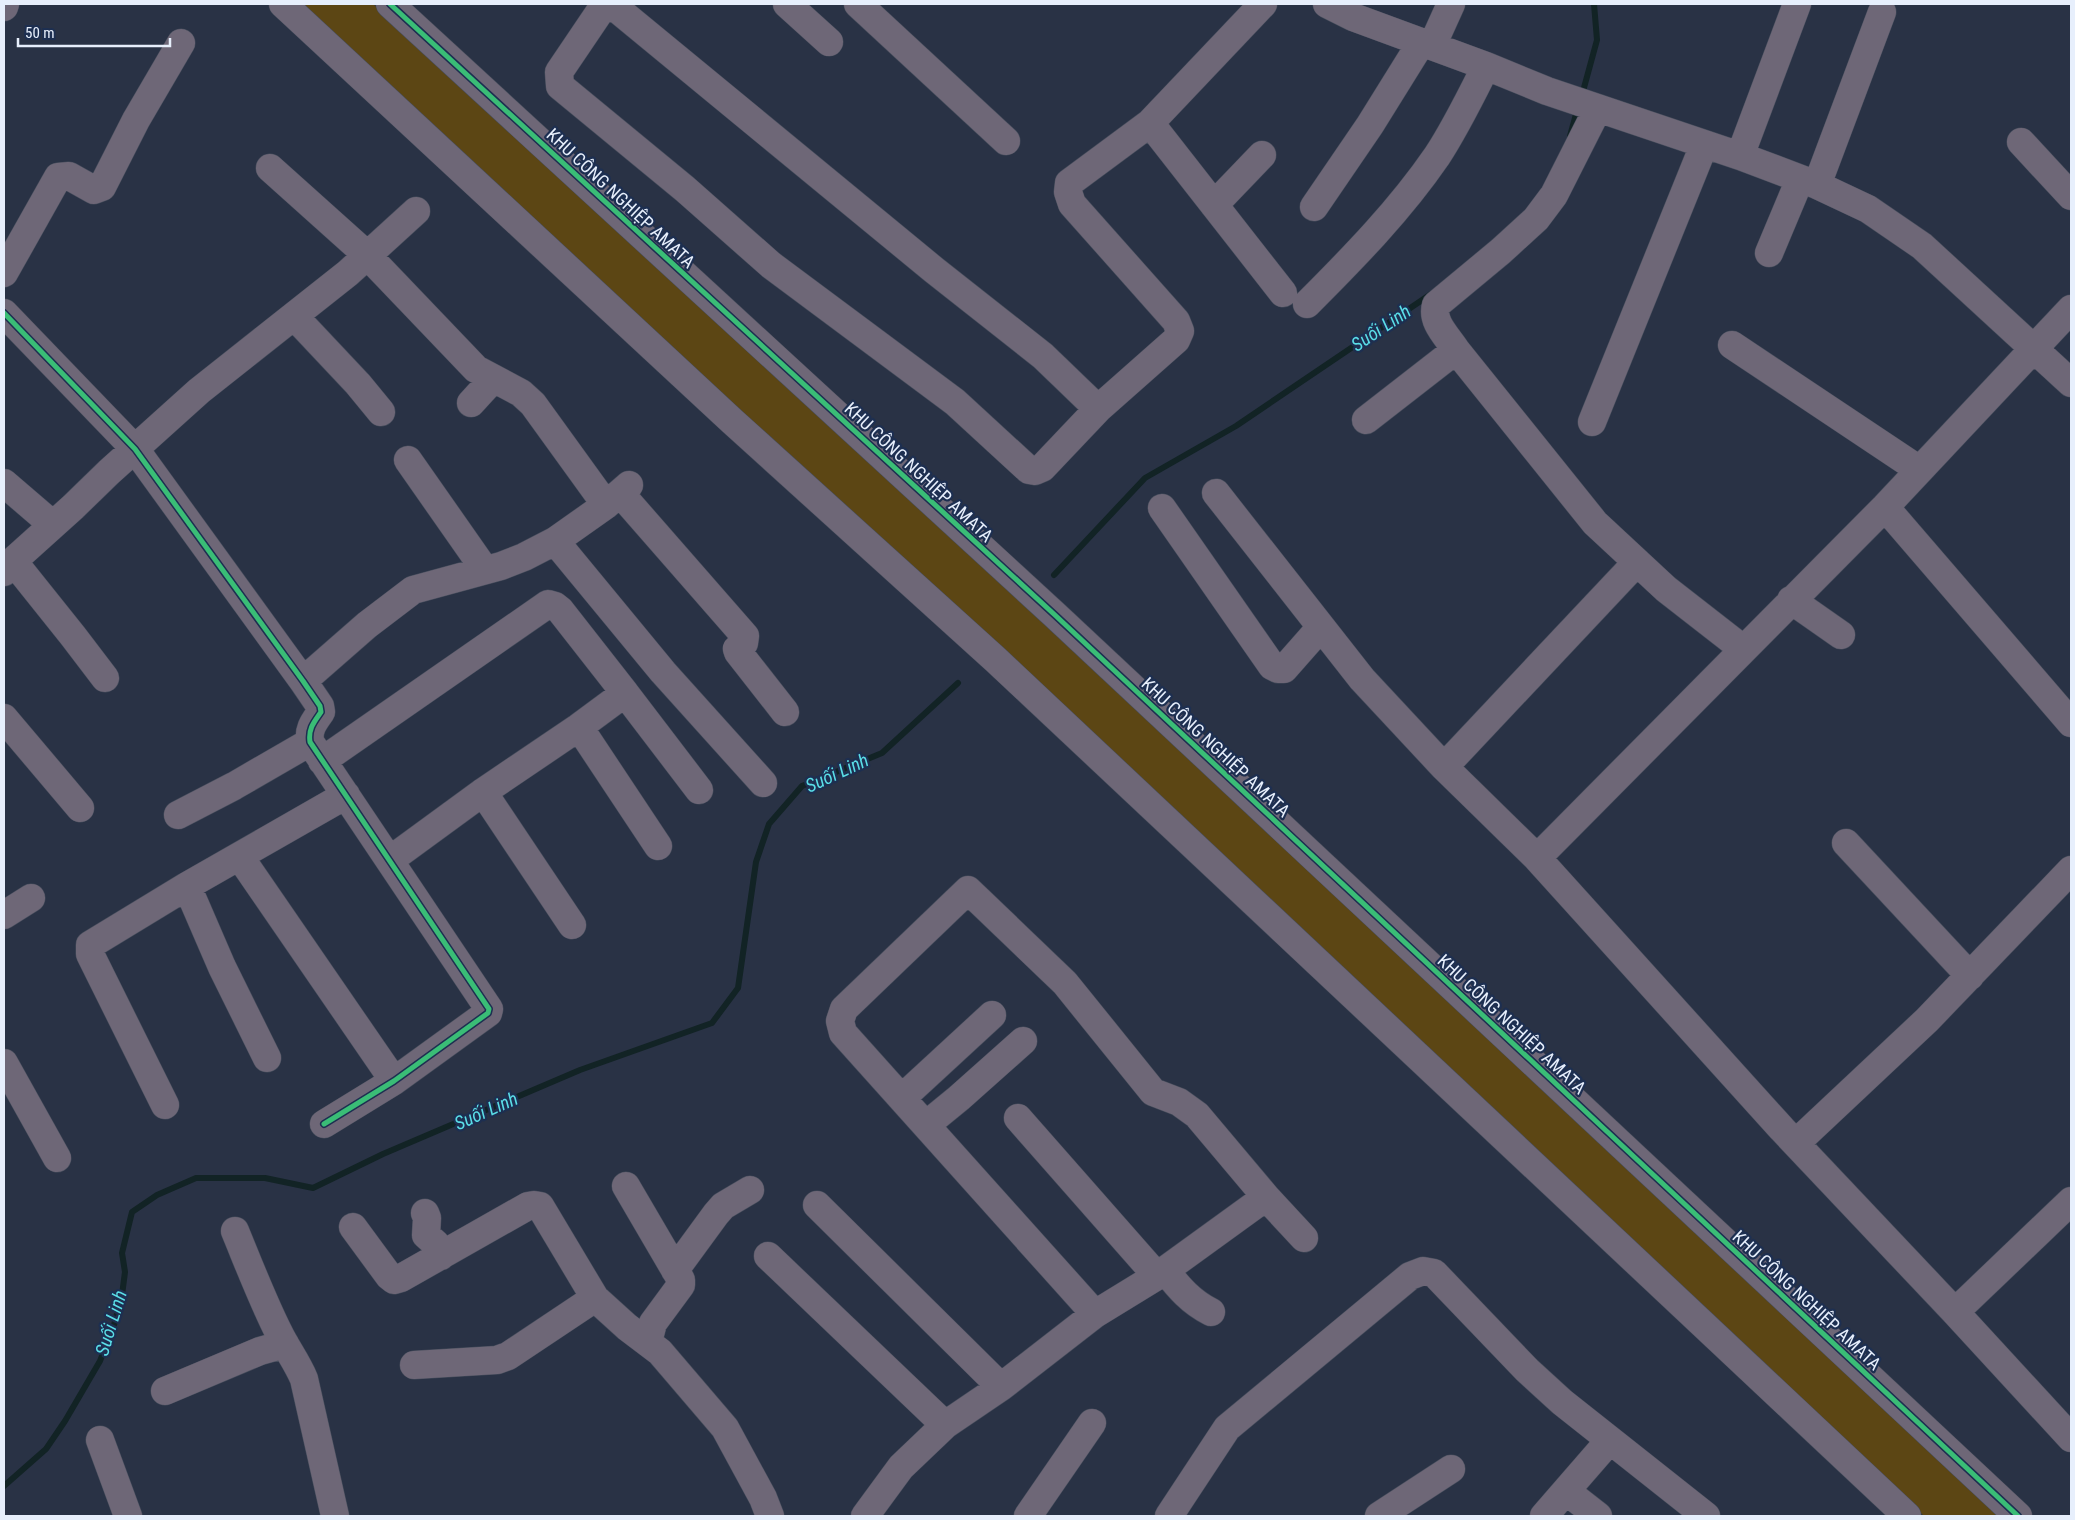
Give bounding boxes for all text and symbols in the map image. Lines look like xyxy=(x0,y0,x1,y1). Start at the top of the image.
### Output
scale bar xyxy=(18,15,170,47)
text: 50 m xyxy=(25,24,55,42)
street label: KHU CÔNG NGHIỆP AMATA xyxy=(542,124,700,273)
water label: Suối Linh xyxy=(1347,300,1415,356)
street label: KHU CÔNG NGHIỆP AMATA xyxy=(840,398,998,547)
street label: KHU CÔNG NGHIỆP AMATA xyxy=(1137,673,1295,822)
water label: Suối Linh xyxy=(802,748,872,798)
street label: KHU CÔNG NGHIỆP AMATA xyxy=(1433,950,1591,1099)
water label: Suối Linh xyxy=(451,1087,521,1135)
street label: KHU CÔNG NGHIỆP AMATA xyxy=(1728,1226,1886,1375)
water label: Suối Linh xyxy=(90,1288,132,1358)

